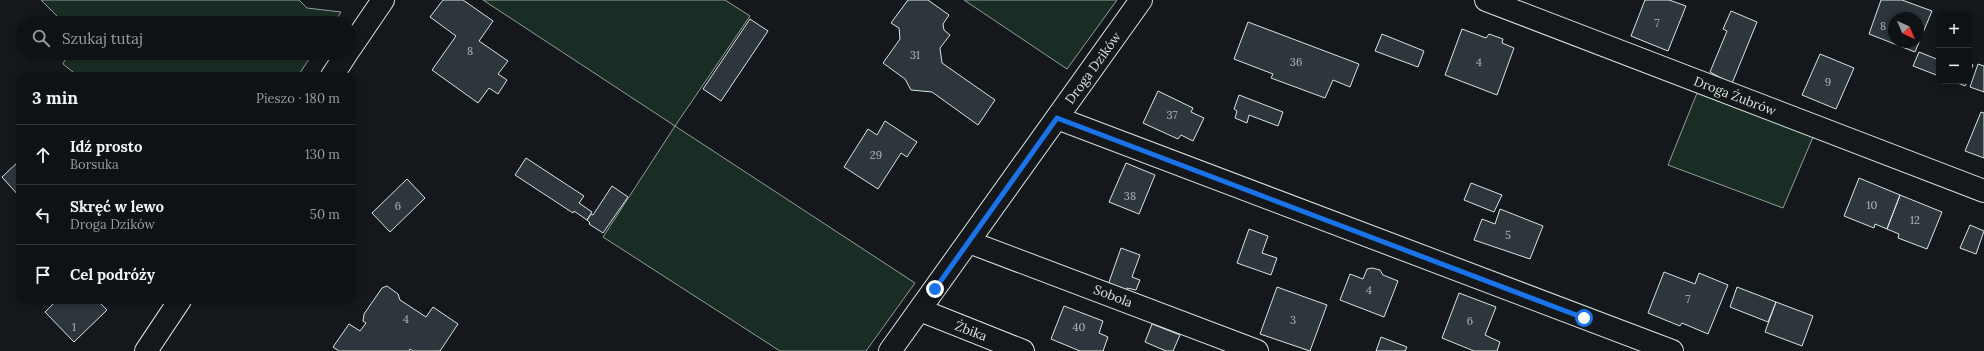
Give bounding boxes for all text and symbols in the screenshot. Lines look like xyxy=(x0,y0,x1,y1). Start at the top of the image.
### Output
north arrow xyxy=(1888,12,1924,48)
map controls xyxy=(1936,12,1972,84)
button: + xyxy=(1936,12,1972,48)
search box xyxy=(16,16,356,60)
house number: 7 xyxy=(1654,16,1660,30)
house number: 8 xyxy=(1880,19,1886,33)
icon: search xyxy=(30,27,52,49)
street label: Droga Dzików xyxy=(1061,28,1125,107)
text: Szukaj tutaj xyxy=(62,29,143,48)
house number: 8 xyxy=(467,44,473,58)
house number: 31 xyxy=(910,48,920,62)
button: − xyxy=(1936,48,1972,84)
house number: 36 xyxy=(1290,55,1302,69)
house number: 4 xyxy=(1476,55,1482,69)
street label: Droga Żubrów xyxy=(1691,73,1779,120)
house number: 9 xyxy=(1825,75,1831,89)
text: 3 min xyxy=(32,87,78,109)
text: Pieszo · 180 m xyxy=(256,90,340,107)
house number: 37 xyxy=(1167,108,1177,122)
text: Idź prosto xyxy=(70,137,143,156)
icon: ahead xyxy=(32,144,54,166)
text: 130 m xyxy=(305,146,340,163)
house number: 29 xyxy=(870,148,882,162)
text: Borsuka xyxy=(70,156,119,173)
house number: 38 xyxy=(1124,189,1136,203)
text: Skręć w lewo xyxy=(70,197,164,216)
house number: 10 xyxy=(1867,198,1878,212)
house number: 6 xyxy=(395,199,401,213)
icon: left xyxy=(32,204,54,226)
text: 50 m xyxy=(310,206,340,223)
house number: 12 xyxy=(1910,213,1920,227)
text: Droga Dzików xyxy=(70,216,155,233)
house number: 5 xyxy=(1505,228,1511,242)
icon: arrive xyxy=(32,264,54,286)
text: Cel podróży xyxy=(70,265,155,284)
route end xyxy=(926,280,944,298)
street label: Sobola xyxy=(1091,281,1135,311)
house number: 4 xyxy=(1366,283,1372,297)
house number: 7 xyxy=(1685,292,1691,306)
route start xyxy=(1575,309,1593,327)
house number: 4 xyxy=(403,312,409,326)
house number: 3 xyxy=(1290,313,1296,327)
house number: 6 xyxy=(1467,314,1473,328)
street label: Żbika xyxy=(953,317,990,345)
house number: 1 xyxy=(72,320,76,334)
house number: 40 xyxy=(1073,320,1086,334)

